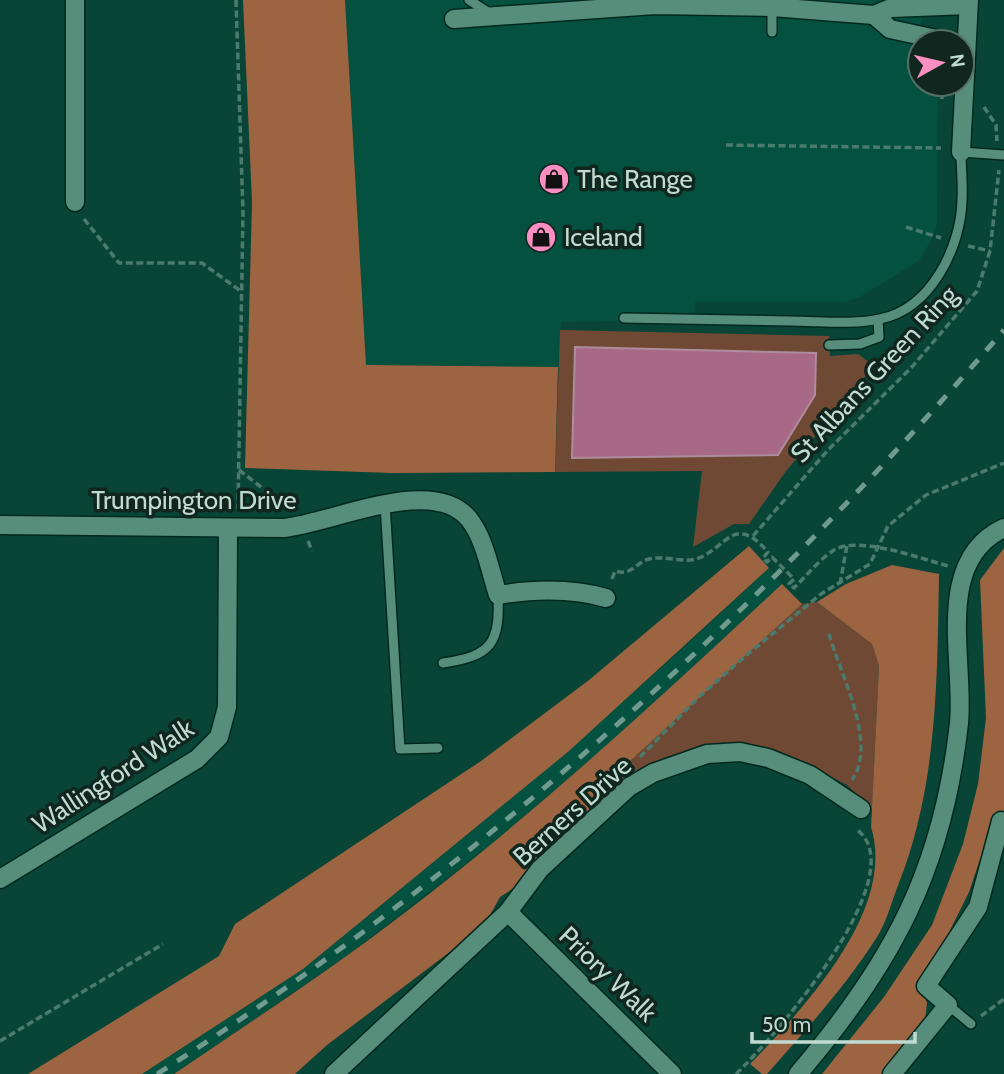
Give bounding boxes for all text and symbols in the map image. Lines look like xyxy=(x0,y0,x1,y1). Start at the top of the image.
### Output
north arrow xyxy=(906,28,976,98)
text: N xyxy=(945,52,970,69)
shop icon: The Range xyxy=(537,162,571,196)
place label: The Range xyxy=(577,163,693,195)
shop icon: Iceland xyxy=(524,220,558,254)
place label: Iceland xyxy=(564,221,643,253)
street label: St Albans Green Ring xyxy=(784,278,965,469)
street label: Trumpington Drive xyxy=(91,484,297,516)
street label: Wallingford Walk xyxy=(26,712,200,840)
street label: Berners Drive xyxy=(506,750,638,872)
street label: Priory Walk xyxy=(552,920,664,1029)
scale bar xyxy=(752,1000,915,1044)
text: 50 m xyxy=(762,1012,811,1037)

